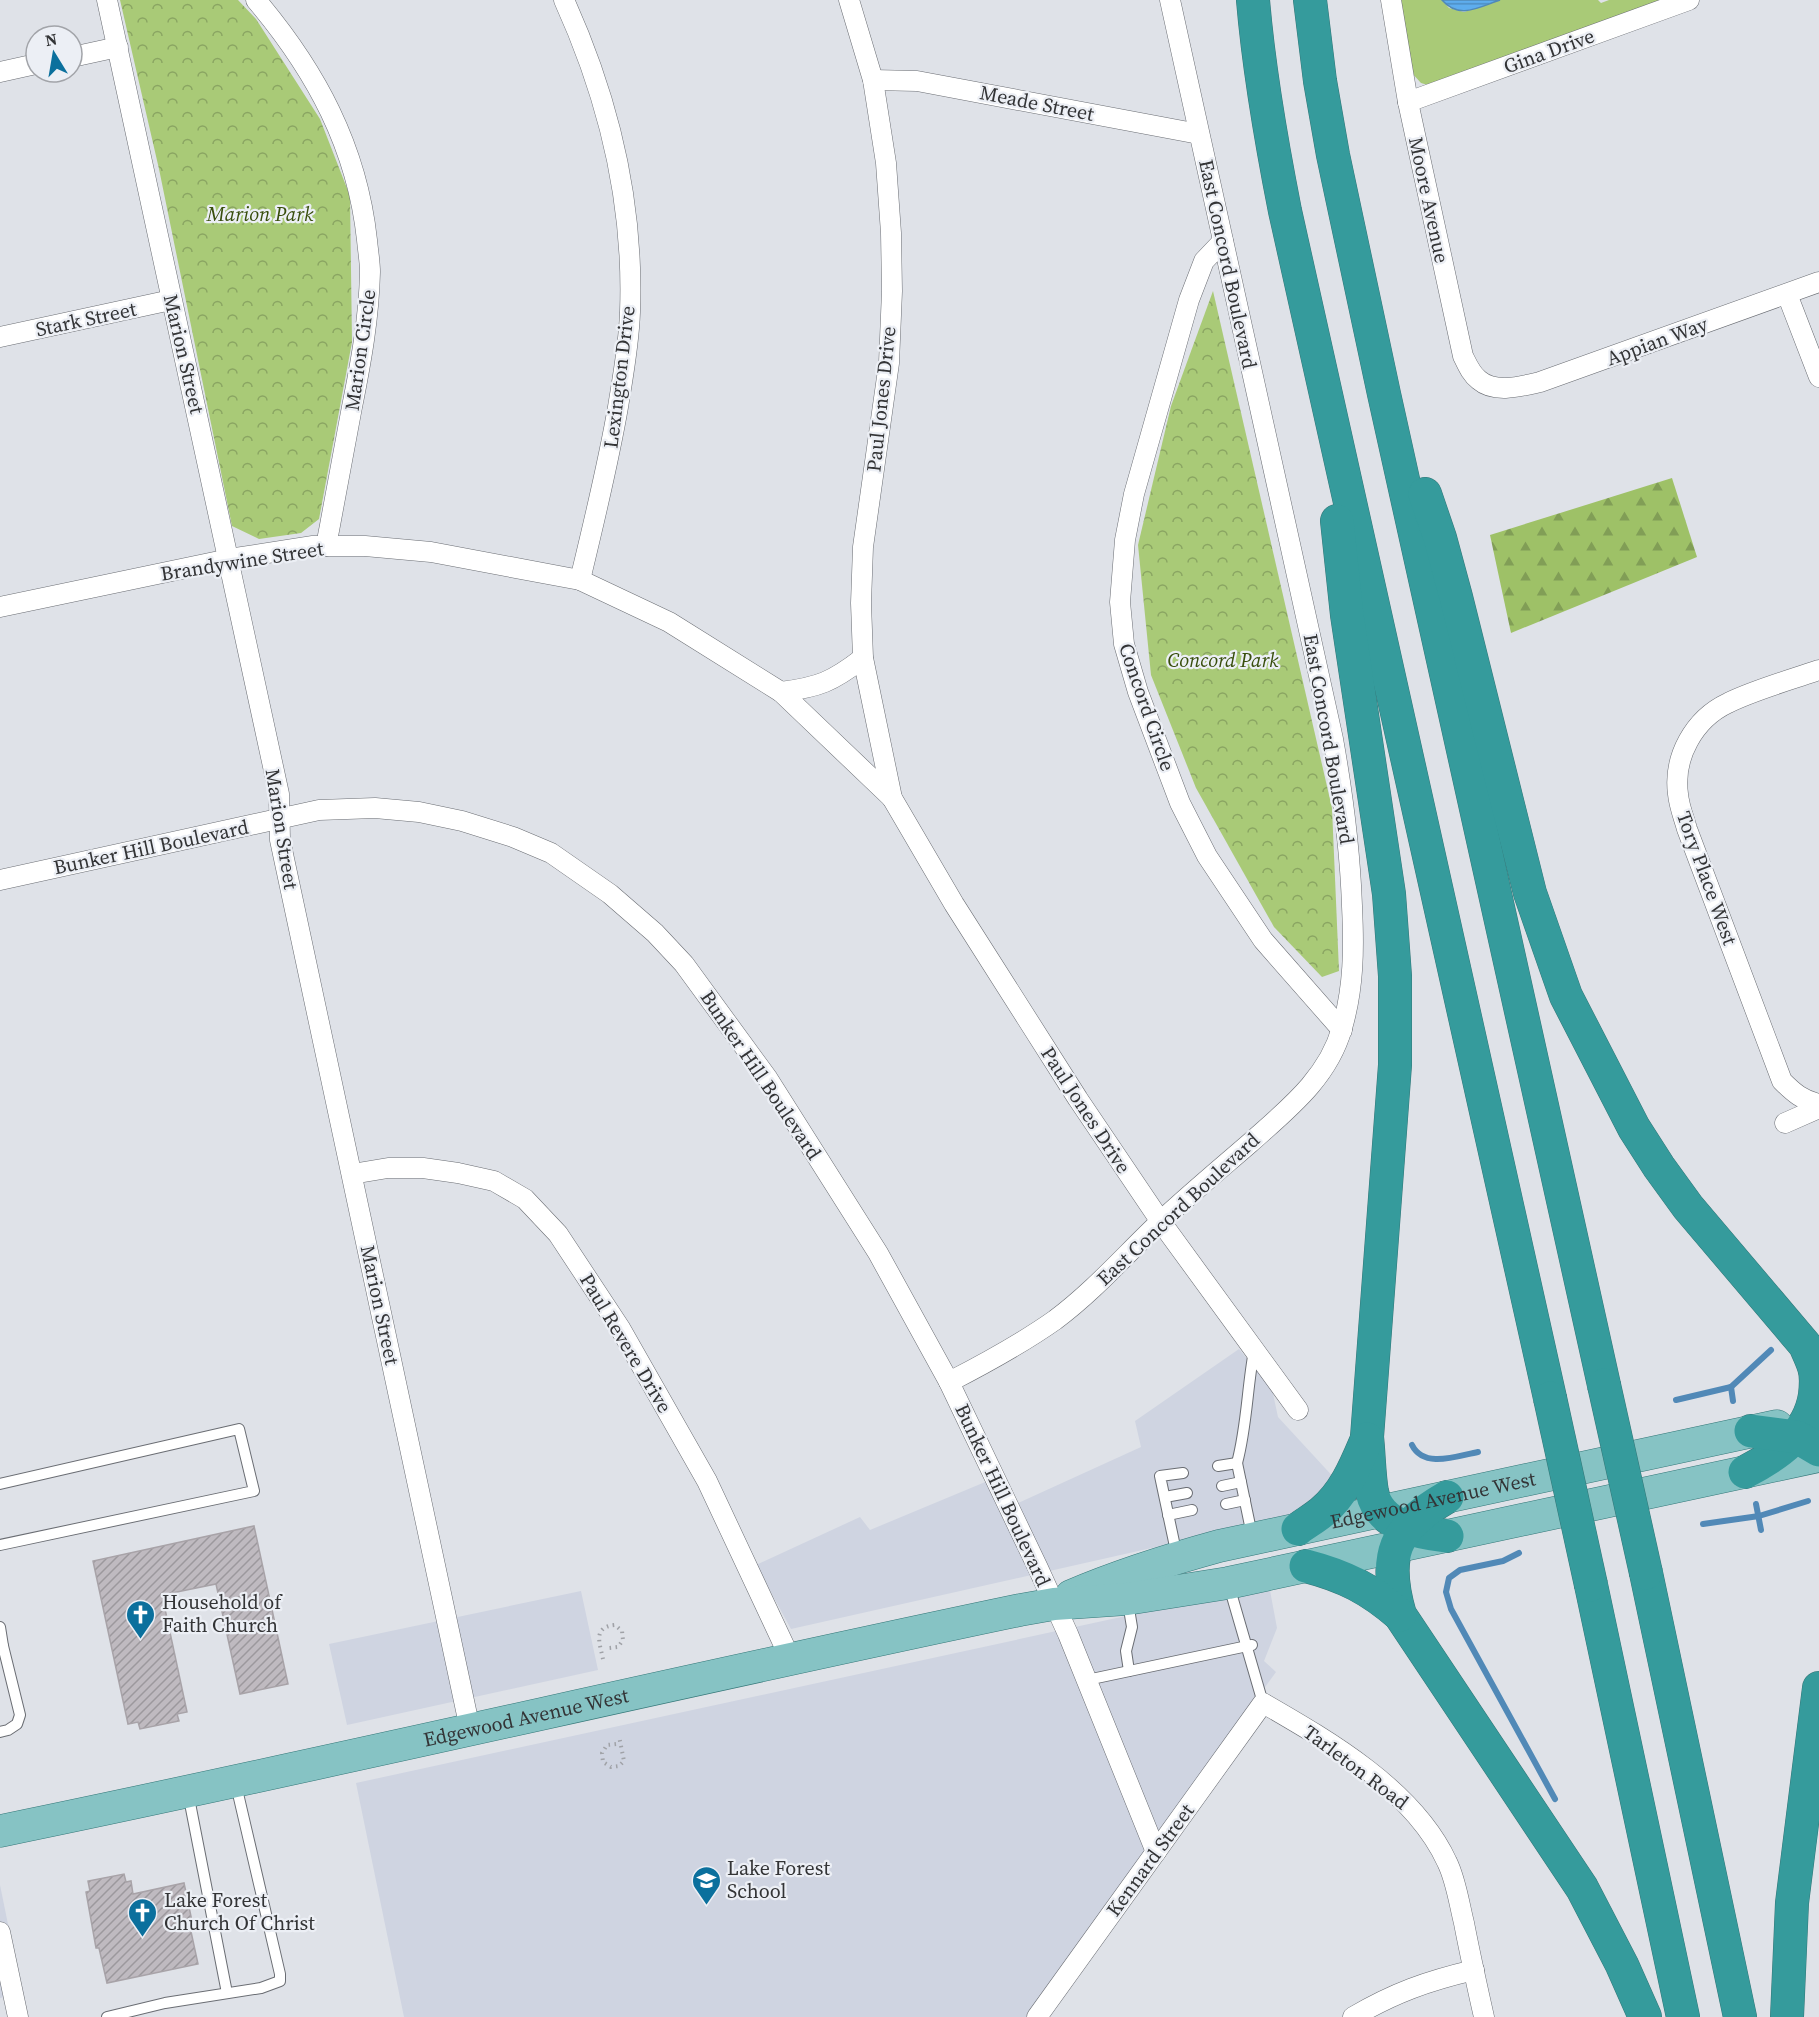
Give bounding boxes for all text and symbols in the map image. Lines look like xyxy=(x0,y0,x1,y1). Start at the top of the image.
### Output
street label: Gina Drive xyxy=(1500,22,1598,80)
north arrow xyxy=(24,24,84,84)
text: N xyxy=(43,27,59,51)
street label: Meade Street xyxy=(978,78,1097,128)
street label: Moore Avenue xyxy=(1402,134,1456,266)
street label: East Concord Boulevard xyxy=(1192,157,1264,372)
park label: Marion Park xyxy=(206,200,314,228)
street label: Marion Circle xyxy=(338,287,382,413)
street label: Marion Street xyxy=(157,292,211,417)
street label: Stark Street xyxy=(33,295,139,343)
street label: Lexington Drive xyxy=(596,304,642,450)
street label: Appian Way xyxy=(1602,309,1712,372)
street label: Paul Jones Drive xyxy=(859,325,903,473)
street label: Brandywine Street xyxy=(159,534,326,588)
street label: East Concord Boulevard xyxy=(1297,632,1361,847)
street label: Concord Circle xyxy=(1112,639,1182,775)
park label: Concord Park xyxy=(1167,646,1279,674)
street label: Marion Street xyxy=(259,767,305,892)
street label: Tory Place West xyxy=(1670,807,1744,949)
street label: Bunker Hill Boulevard xyxy=(51,813,252,881)
street label: Bunker Hill Boulevard xyxy=(694,985,828,1166)
street label: Paul Jones Drive xyxy=(1034,1041,1138,1179)
street label: East Concord Boulevard xyxy=(1090,1126,1266,1292)
street label: Marion Street xyxy=(354,1243,406,1368)
street label: Paul Revere Drive xyxy=(573,1268,679,1418)
street label: Bunker Hill Boulevard xyxy=(948,1399,1058,1591)
street label: Edgewood Avenue West xyxy=(1328,1464,1538,1536)
place label: Household of Faith Church xyxy=(162,1588,283,1639)
church icon: Household of Faith Church xyxy=(125,1598,157,1640)
street label: Edgewood Avenue West xyxy=(421,1681,632,1754)
street label: Tarleton Road xyxy=(1298,1718,1415,1816)
street label: Kennard Street xyxy=(1099,1797,1201,1922)
place label: Lake Forest School xyxy=(727,1854,830,1905)
school or university icon: Lake Forest School xyxy=(690,1864,722,1906)
place label: Lake Forest Church Of Christ xyxy=(164,1886,315,1937)
church icon: Lake Forest Church Of Christ xyxy=(127,1896,159,1938)

